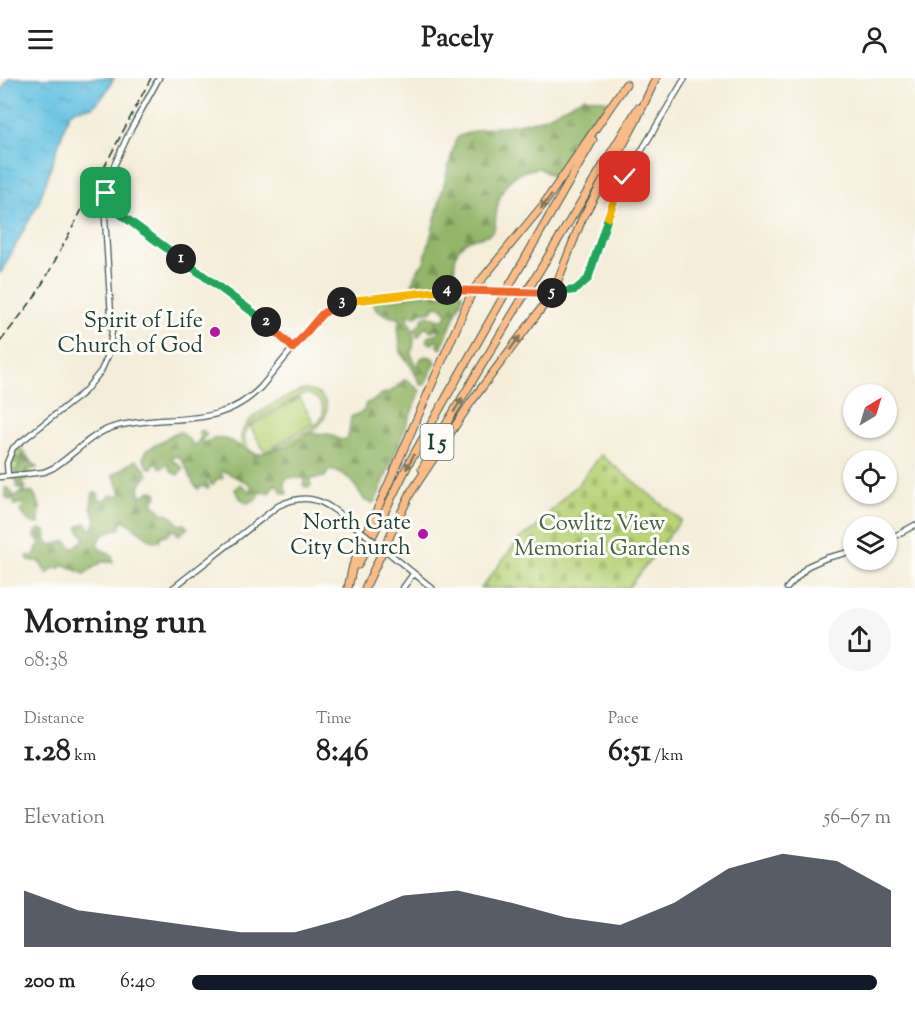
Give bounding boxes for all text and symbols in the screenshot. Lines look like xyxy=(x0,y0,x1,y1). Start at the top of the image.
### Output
text: Pacely xyxy=(421,20,494,59)
icon: menu xyxy=(24,23,57,56)
icon: person xyxy=(858,23,891,56)
pin xyxy=(599,151,650,202)
icon: check xyxy=(608,160,641,193)
pin xyxy=(80,167,131,218)
icon: arrive xyxy=(89,176,122,209)
one-way arrow xyxy=(540,194,552,209)
pin: 1 xyxy=(166,244,196,274)
text: 1 xyxy=(178,247,184,270)
pin: 4 xyxy=(432,275,462,305)
text: 4 xyxy=(443,278,451,301)
pin: 5 xyxy=(537,278,567,308)
text: 5 xyxy=(549,281,555,304)
pin: 3 xyxy=(327,287,357,317)
text: 3 xyxy=(339,290,345,313)
place label: Spirit of Life Church of God xyxy=(57,306,203,363)
pin: 2 xyxy=(251,307,281,337)
text: 2 xyxy=(262,310,270,333)
marker: Spirit of Life Church of God xyxy=(208,325,222,339)
one-way arrow xyxy=(509,335,521,351)
north arrow xyxy=(843,384,897,438)
map controls xyxy=(843,384,897,570)
one-way arrow xyxy=(453,396,463,413)
road number: I 5 xyxy=(420,424,454,460)
button: locate xyxy=(843,450,897,504)
one-way arrow xyxy=(405,454,415,471)
place label: North Gate City Church xyxy=(290,508,411,565)
park label: Cowlitz View Memorial Gardens xyxy=(514,509,690,566)
button: layers xyxy=(843,516,897,570)
marker: North Gate City Church xyxy=(416,527,430,541)
text: Morning run xyxy=(24,600,206,648)
button: share xyxy=(828,608,891,671)
text: 08:38 xyxy=(24,647,68,676)
text: Distance xyxy=(24,708,84,731)
text: Time xyxy=(316,708,352,731)
text: Pace xyxy=(608,708,639,731)
text: 1.28 xyxy=(24,731,71,774)
text: 8:46 xyxy=(316,731,369,774)
text: 6:51 xyxy=(608,731,651,774)
text: km xyxy=(71,745,96,768)
text: /km xyxy=(651,745,683,768)
text: Elevation xyxy=(24,804,105,833)
text: 56–67 m xyxy=(823,804,891,833)
text: 200 m xyxy=(24,968,75,997)
text: 6:40 xyxy=(120,968,155,997)

